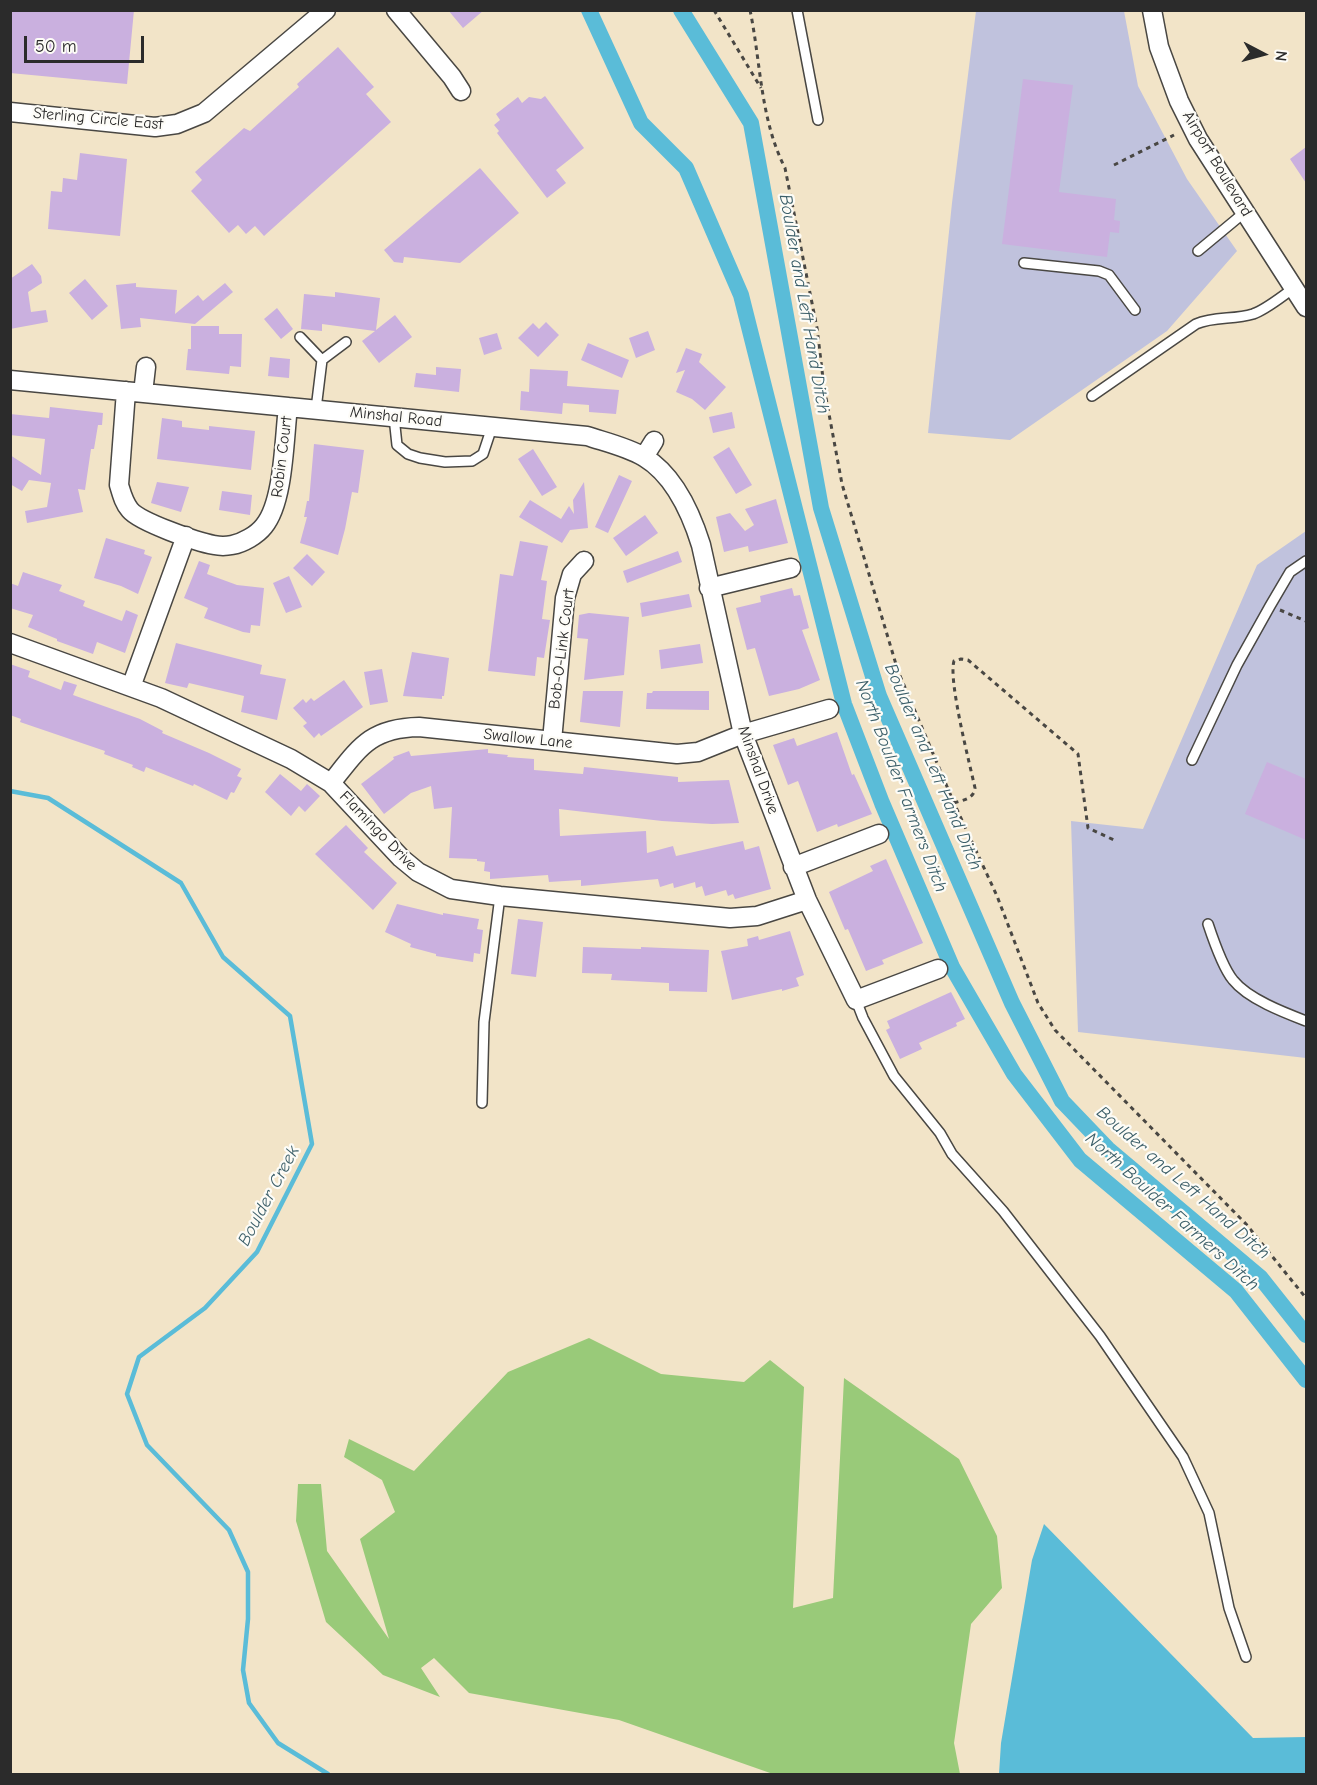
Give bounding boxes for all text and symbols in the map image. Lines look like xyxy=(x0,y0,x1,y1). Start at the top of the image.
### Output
scale bar xyxy=(27,24,147,62)
north arrow xyxy=(1233,24,1293,84)
text: 50 m xyxy=(35,36,77,57)
text: N xyxy=(1271,50,1290,62)
street label: Sterling Circle East xyxy=(32,104,164,134)
street label: Airport Boulevard xyxy=(1178,108,1256,220)
water label: Boulder and Left Hand Ditch xyxy=(774,193,834,415)
street label: Minshal Road xyxy=(349,403,443,431)
street label: Robin Court xyxy=(268,415,296,499)
street label: Bob-O-Link Court xyxy=(545,588,579,710)
water label: Boulder and Left Hand Ditch xyxy=(880,660,986,874)
water label: North Boulder Farmers Ditch xyxy=(850,677,952,895)
street label: Minshal Drive xyxy=(733,723,783,817)
street label: Swallow Lane xyxy=(483,725,573,753)
street label: Flamingo Drive xyxy=(335,787,421,875)
water label: Boulder and Left Hand Ditch xyxy=(1092,1102,1274,1264)
water label: North Boulder Farmers Ditch xyxy=(1081,1128,1263,1296)
water label: Boulder Creek xyxy=(234,1142,304,1250)

